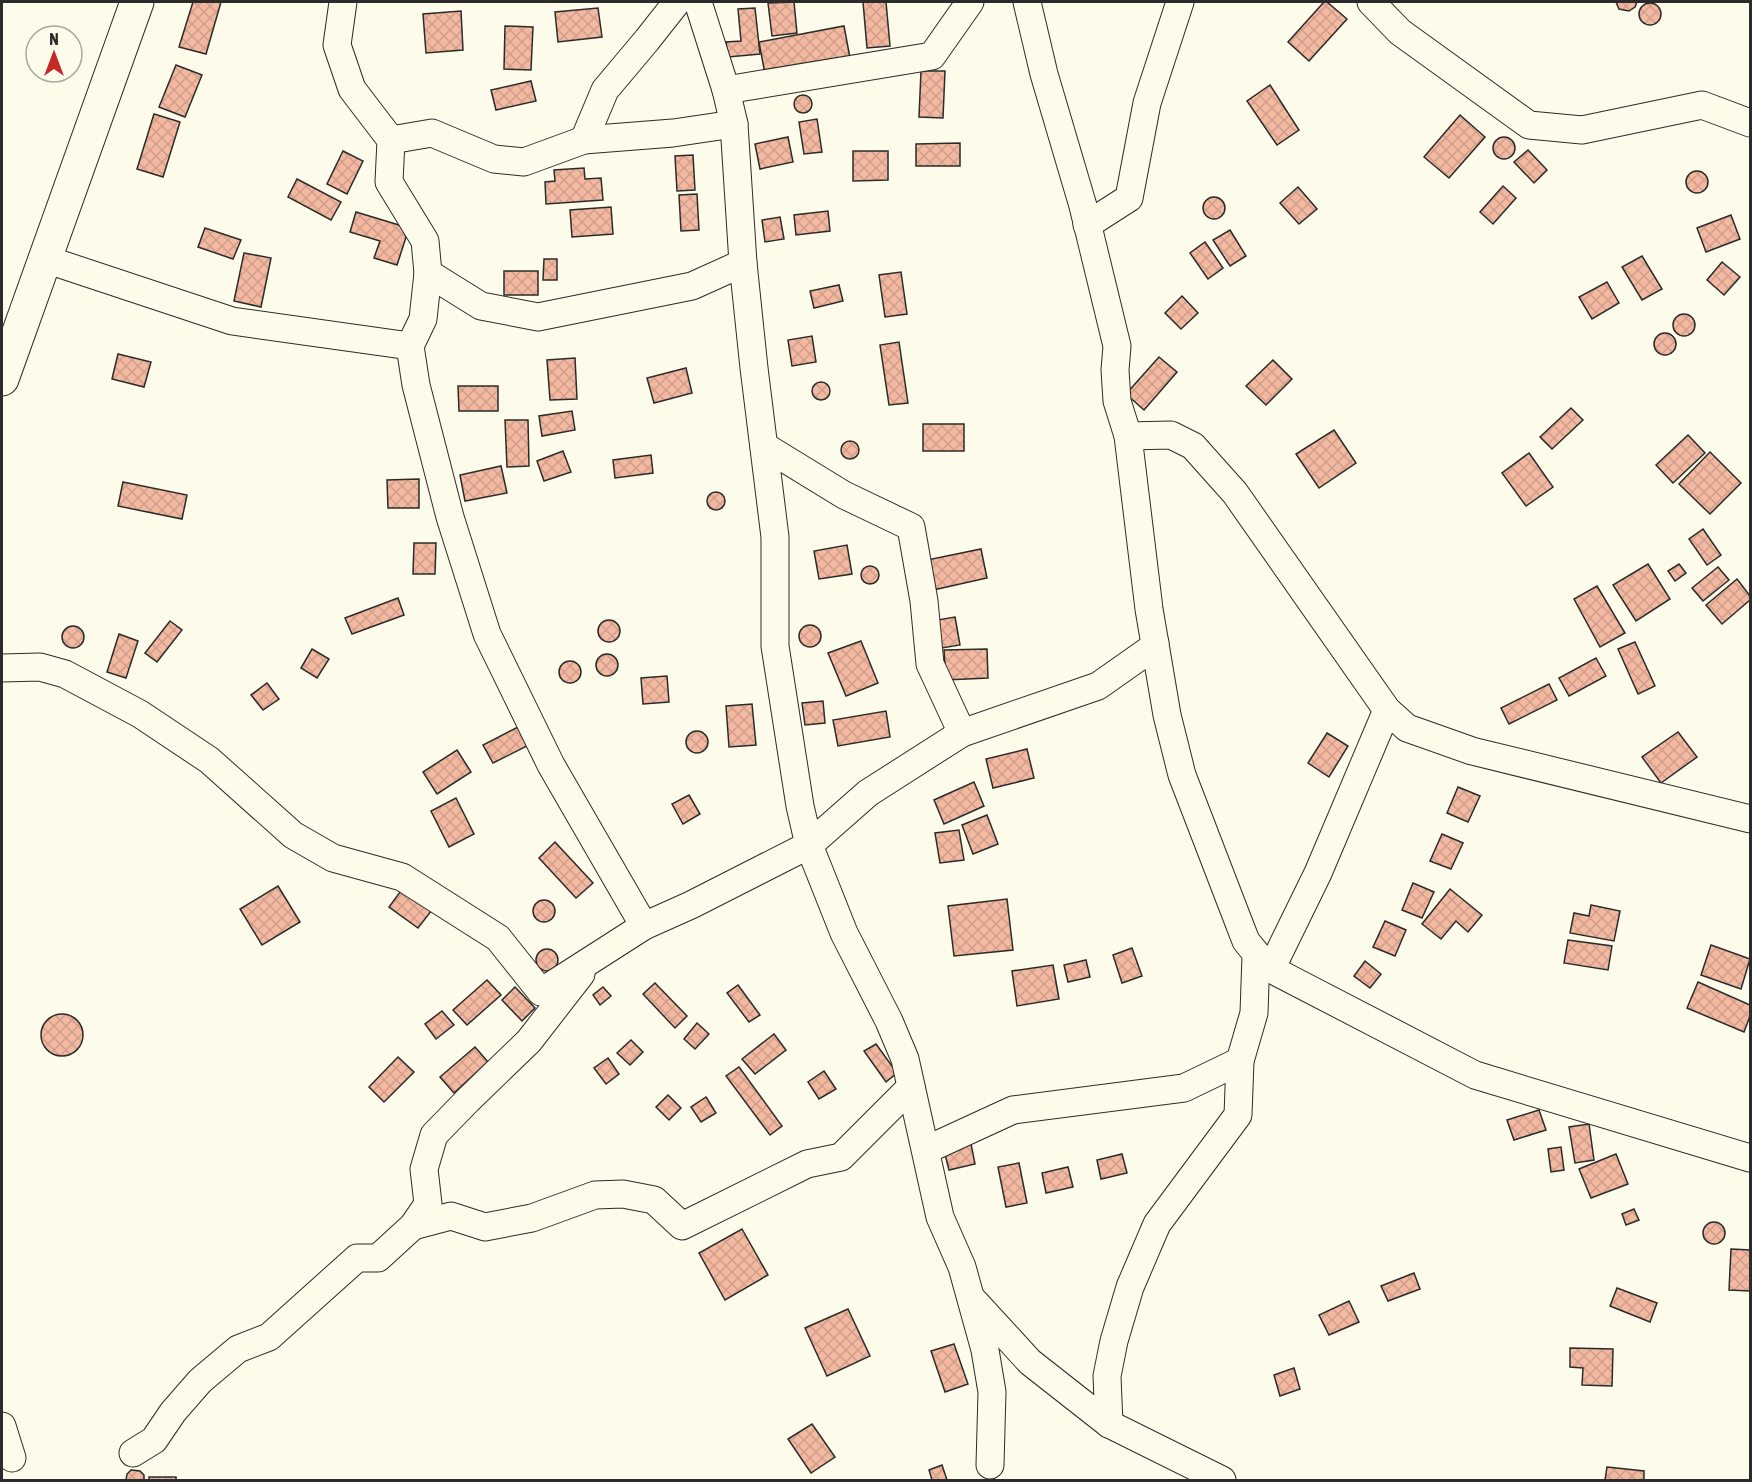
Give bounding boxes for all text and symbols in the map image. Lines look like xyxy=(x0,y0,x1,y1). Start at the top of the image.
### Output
north arrow xyxy=(24,24,84,84)
text: N xyxy=(49,30,59,48)

